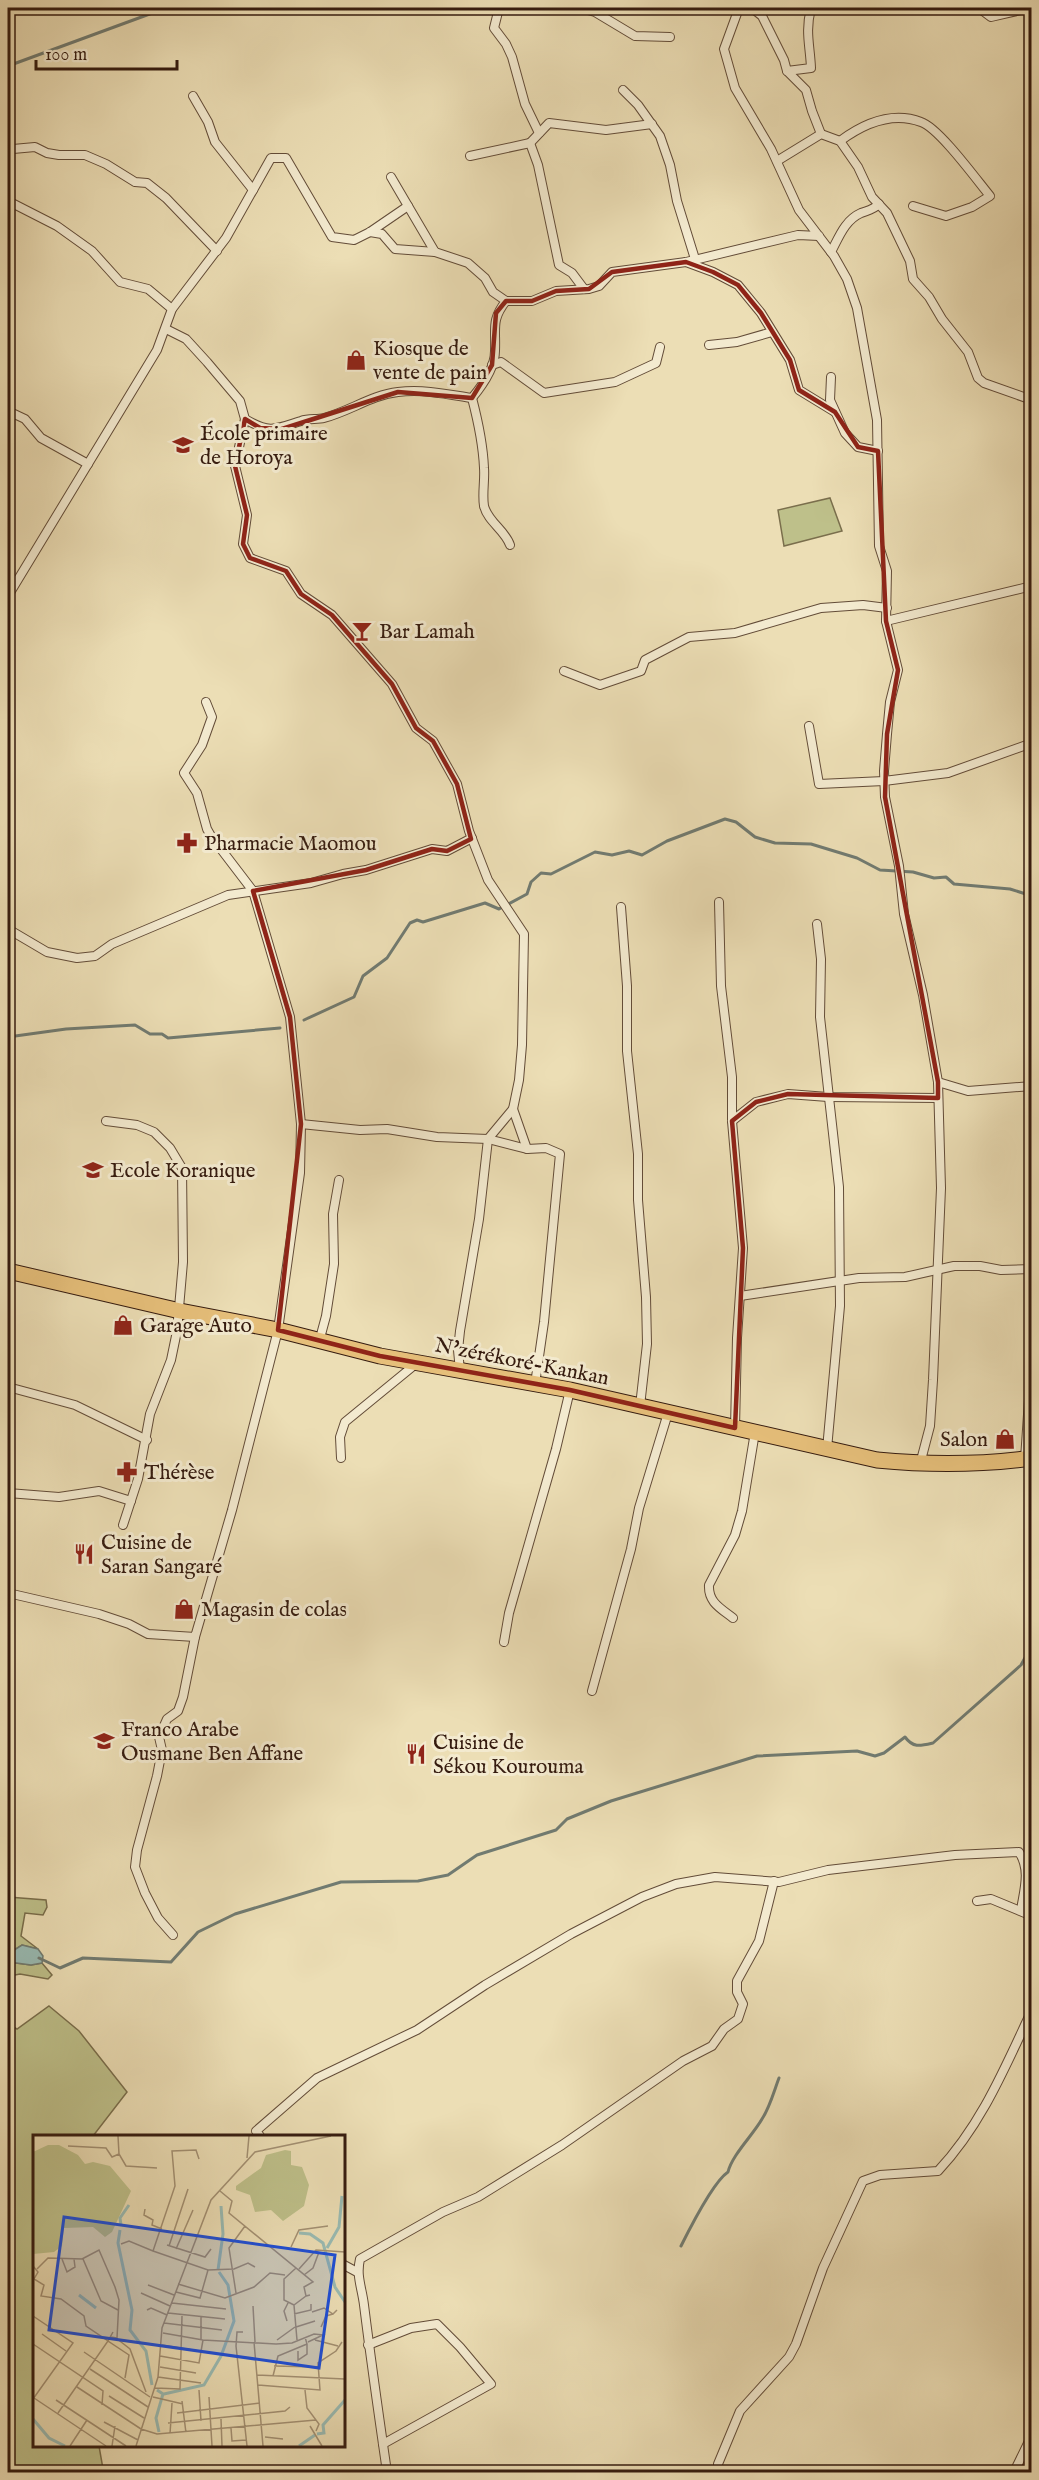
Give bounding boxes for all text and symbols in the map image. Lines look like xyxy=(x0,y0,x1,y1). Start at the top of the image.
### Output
scale bar xyxy=(36,33,177,71)
text: 100 m xyxy=(45,44,87,67)
place label: Kiosque de vente de pain xyxy=(373,336,487,387)
shop icon: Kiosque de vente de pain xyxy=(344,348,368,372)
place label: École primaire de Horoya xyxy=(200,420,328,472)
school or university icon: École primaire de Horoya xyxy=(171,433,195,457)
bar icon: Bar Lamah xyxy=(350,619,374,643)
place label: Bar Lamah xyxy=(379,619,475,646)
pharmacy icon: Pharmacie Maomou xyxy=(175,831,199,855)
place label: Pharmacie Maomou xyxy=(204,831,377,858)
school or university icon: Ecole Koranique xyxy=(81,1158,105,1182)
place label: Ecole Koranique xyxy=(110,1158,256,1185)
shop icon: Garage Auto xyxy=(111,1313,135,1337)
place label: Garage Auto xyxy=(140,1313,252,1340)
street label: N'zérékoré-Kankan xyxy=(432,1332,611,1393)
place label: Salon xyxy=(940,1427,988,1454)
shop icon: Salon xyxy=(993,1427,1017,1451)
pharmacy icon: Thérèse xyxy=(115,1460,139,1484)
place label: Thérèse xyxy=(144,1460,215,1487)
place label: Cuisine de Saran Sangaré xyxy=(101,1530,223,1581)
restaurant icon: Cuisine de Saran Sangaré xyxy=(72,1542,96,1566)
shop icon: Magasin de colas xyxy=(172,1597,196,1621)
place label: Magasin de colas xyxy=(201,1597,347,1624)
place label: Franco Arabe Ousmane Ben Affane xyxy=(121,1717,304,1768)
school or university icon: Franco Arabe Ousmane Ben Affane xyxy=(92,1729,116,1753)
place label: Cuisine de Sékou Kourouma xyxy=(433,1730,584,1781)
restaurant icon: Cuisine de Sékou Kourouma xyxy=(404,1742,428,1766)
inset map xyxy=(33,2135,345,2447)

